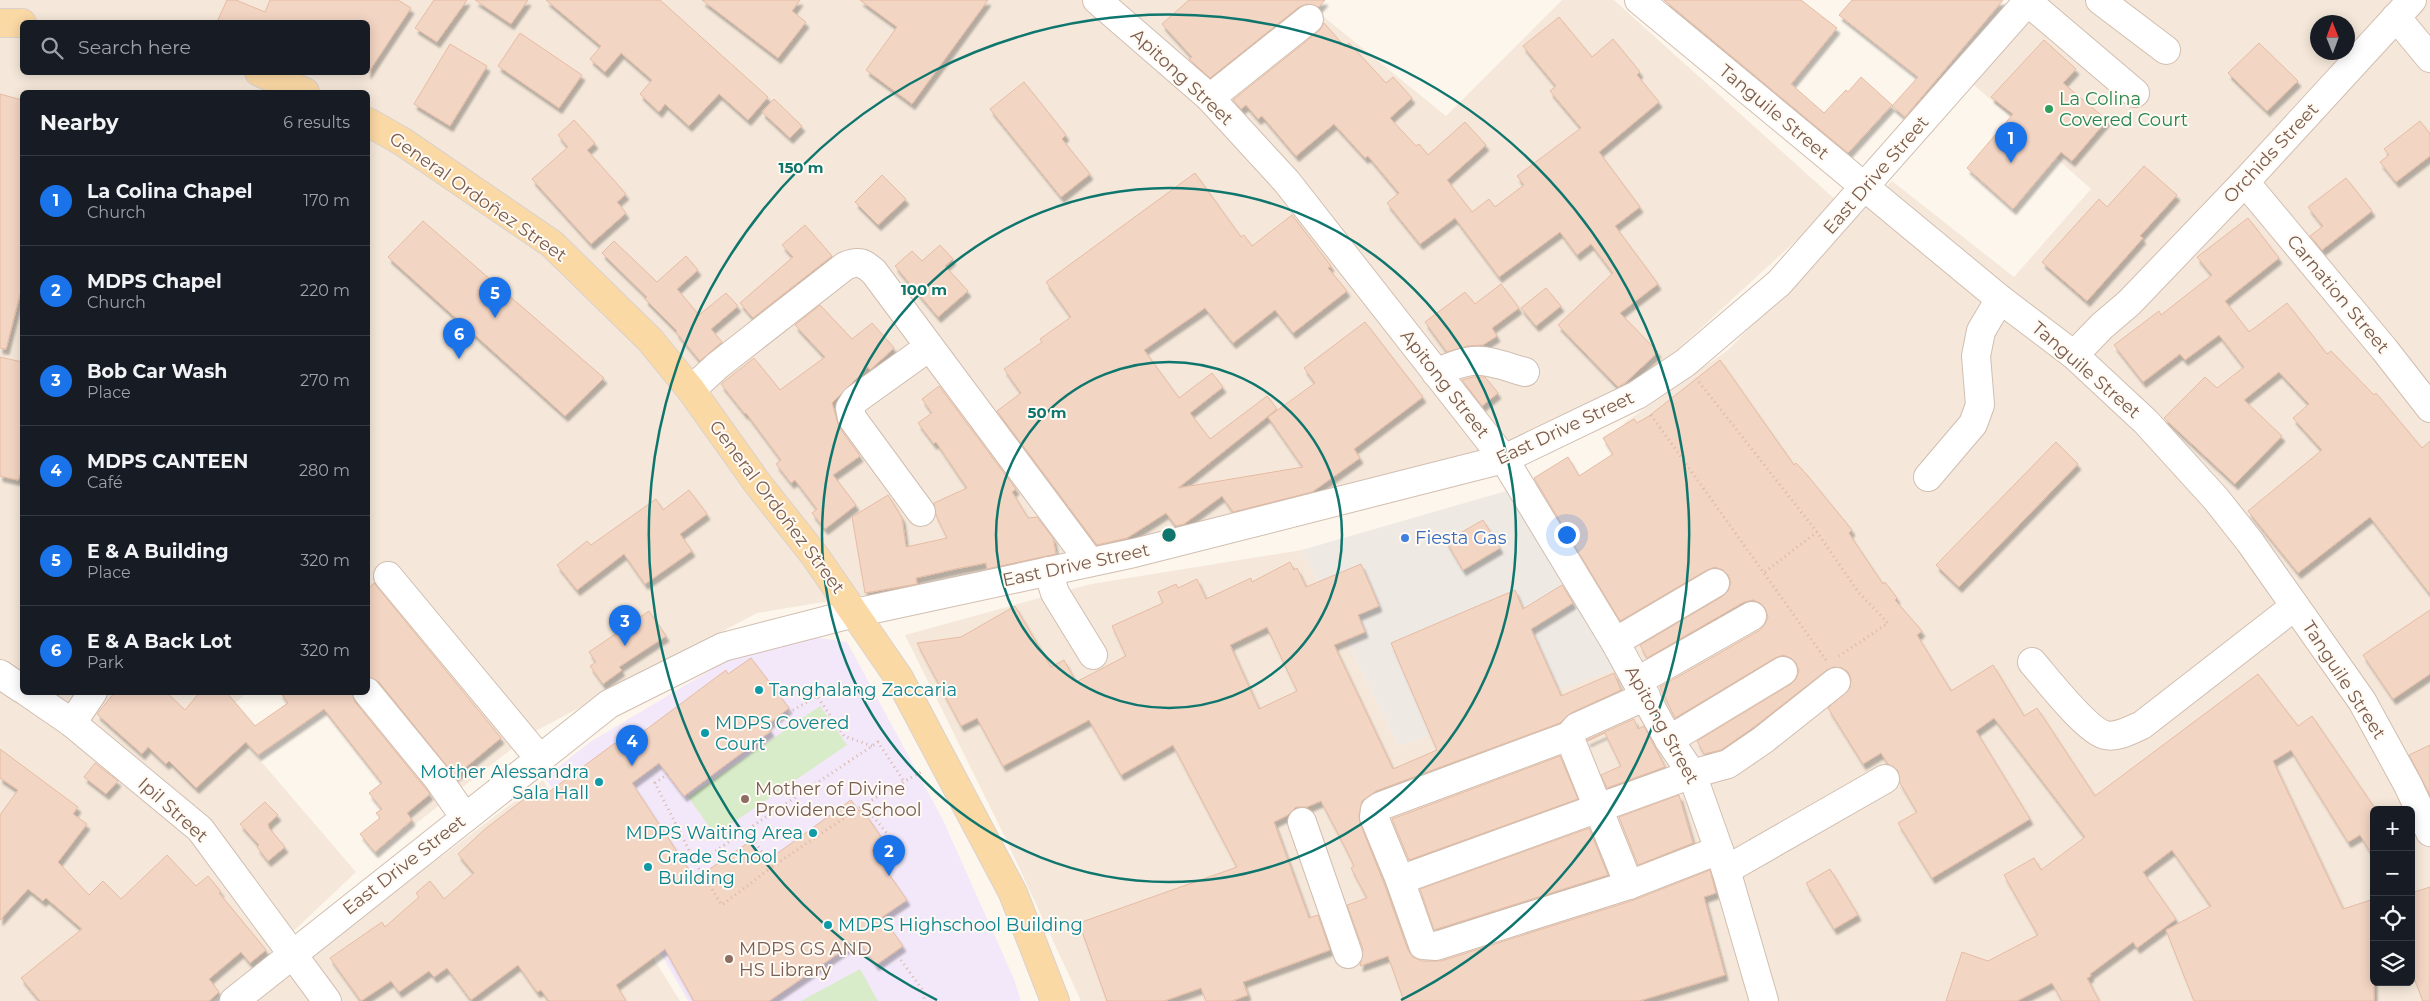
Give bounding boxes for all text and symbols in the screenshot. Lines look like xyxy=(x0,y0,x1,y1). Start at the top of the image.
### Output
north arrow xyxy=(2310,15,2355,60)
search box xyxy=(20,20,370,75)
street label: Apitong Street xyxy=(1126,24,1238,130)
icon: search xyxy=(38,34,66,62)
text: Search here xyxy=(78,36,191,59)
street label: Tanguile Street xyxy=(1715,60,1833,164)
place label: La Colina Covered Court xyxy=(2059,88,2188,131)
street label: Orchids Street xyxy=(2219,98,2323,208)
marker: La Colina Covered Court xyxy=(2043,103,2055,115)
text: Nearby xyxy=(40,110,119,135)
street label: East Drive Street xyxy=(1819,111,1933,239)
text: 6 results xyxy=(283,113,350,132)
pin: 1 xyxy=(1995,122,2027,163)
street label: General Ordoñez Street xyxy=(385,127,571,267)
text: 150 m xyxy=(779,158,823,177)
text: La Colina Chapel xyxy=(87,180,253,203)
text: 1 xyxy=(53,191,59,210)
text: 170 m xyxy=(303,191,350,210)
text: Church xyxy=(87,203,146,222)
street label: Carnation Street xyxy=(2282,230,2394,358)
text: MDPS Chapel xyxy=(87,270,222,293)
pin: 5 xyxy=(479,277,511,318)
text: 100 m xyxy=(901,280,947,299)
text: 2 xyxy=(51,281,61,300)
text: 220 m xyxy=(300,281,350,300)
text: Church xyxy=(87,293,146,312)
street label: Tanguile Street xyxy=(2027,317,2145,423)
pin: 6 xyxy=(443,318,475,359)
street label: Apitong Street xyxy=(1396,325,1494,443)
text: Bob Car Wash xyxy=(87,360,227,383)
text: 3 xyxy=(51,371,61,390)
text: 270 m xyxy=(300,371,350,390)
text: Place xyxy=(87,383,131,402)
street label: East Drive Street xyxy=(1493,386,1637,470)
text: 50 m xyxy=(1027,403,1067,422)
street label: General Ordoñez Street xyxy=(705,416,849,598)
text: MDPS CANTEEN xyxy=(87,450,248,473)
text: 4 xyxy=(50,461,62,480)
text: 280 m xyxy=(299,461,350,480)
text: Café xyxy=(87,473,123,492)
your location xyxy=(1554,522,1580,548)
centre of rings xyxy=(1160,526,1178,544)
place label: Fiesta Gas xyxy=(1415,527,1507,549)
marker: Fiesta Gas xyxy=(1399,532,1411,544)
street label: East Drive Street xyxy=(1001,539,1151,591)
text: E & A Building xyxy=(87,540,229,563)
text: 5 xyxy=(51,551,61,570)
text: 320 m xyxy=(300,551,350,570)
text: Place xyxy=(87,563,131,582)
pin: 3 xyxy=(609,605,641,646)
street label: Tanguile Street xyxy=(2298,617,2390,743)
text: E & A Back Lot xyxy=(87,630,232,653)
text: 6 xyxy=(51,641,61,660)
text: 320 m xyxy=(300,641,350,660)
text: Park xyxy=(87,653,124,672)
street label: Apitong Street xyxy=(1620,662,1704,788)
place label: Tanghalang Zaccaria xyxy=(769,679,957,701)
marker: Tanghalang Zaccaria xyxy=(753,684,765,696)
place label: MDPS Covered Court xyxy=(715,712,850,755)
pin: 4 xyxy=(616,725,648,766)
marker: MDPS Covered Court xyxy=(699,727,711,739)
place label: Mother Alessandra Sala Hall xyxy=(420,761,589,804)
street label: Ipil Street xyxy=(134,773,212,847)
marker: Mother Alessandra Sala Hall xyxy=(593,776,605,788)
place label: Mother of Divine Providence School xyxy=(755,778,922,821)
marker: Mother of Divine Providence School xyxy=(739,793,751,805)
map controls xyxy=(2370,806,2415,986)
button: + xyxy=(2370,806,2415,851)
street label: East Drive Street xyxy=(338,810,470,920)
place label: MDPS Waiting Area xyxy=(625,822,803,844)
marker: MDPS Waiting Area xyxy=(807,827,819,839)
pin: 2 xyxy=(873,835,905,876)
place label: Grade School Building xyxy=(658,846,777,889)
button: − xyxy=(2370,851,2415,896)
marker: Grade School Building xyxy=(642,861,654,873)
button: locate xyxy=(2370,896,2415,941)
place label: MDPS Highschool Building xyxy=(838,914,1083,936)
marker: MDPS Highschool Building xyxy=(822,919,834,931)
place label: MDPS GS AND HS Library xyxy=(739,938,872,981)
button: layers xyxy=(2370,941,2415,986)
marker: MDPS GS AND HS Library xyxy=(723,953,735,965)

